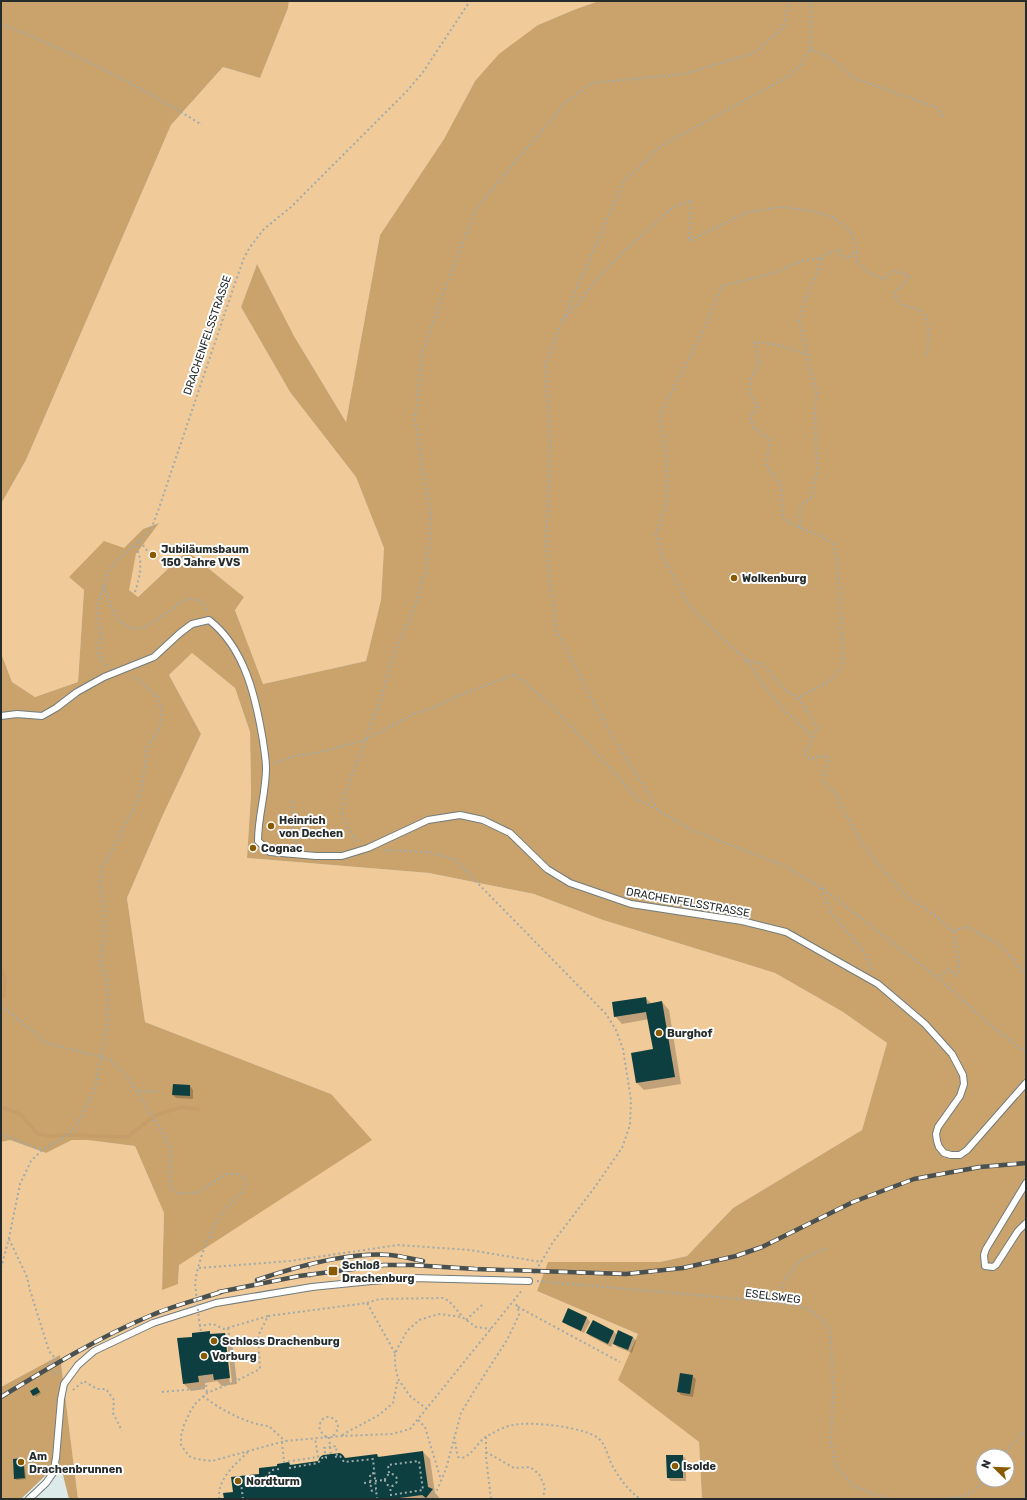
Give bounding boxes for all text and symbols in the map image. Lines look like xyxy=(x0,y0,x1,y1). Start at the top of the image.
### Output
street label: DRACHENFELSSTRASSE xyxy=(181,273,234,397)
place label: Jubiläumsbaum 150 Jahre VVS xyxy=(161,543,249,569)
marker: Jubiläumsbaum 150 Jahre VVS xyxy=(148,550,158,560)
place label: Wolkenburg xyxy=(742,572,807,585)
marker: Wolkenburg xyxy=(729,573,739,583)
place label: Heinrich von Dechen xyxy=(279,814,343,840)
marker: Heinrich von Dechen xyxy=(266,821,276,831)
place label: Cognac xyxy=(261,842,303,855)
marker: Cognac xyxy=(248,843,258,853)
street label: DRACHENFELSSTRASSE xyxy=(625,885,751,920)
place label: Burghof xyxy=(667,1027,713,1040)
marker: Burghof xyxy=(654,1028,664,1038)
place label: Schloß Drachenburg xyxy=(342,1259,414,1285)
marker: Schloß Drachenburg xyxy=(327,1265,339,1277)
street label: ESELSWEG xyxy=(744,1287,802,1306)
place label: Schloss Drachenburg xyxy=(222,1335,340,1348)
marker: Schloss Drachenburg xyxy=(209,1336,219,1346)
place label: Vorburg xyxy=(212,1350,257,1363)
marker: Vorburg xyxy=(199,1351,209,1361)
north arrow xyxy=(975,1448,1015,1488)
place label: Am Drachenbrunnen xyxy=(29,1450,122,1476)
marker: Am Drachenbrunnen xyxy=(16,1457,26,1467)
text: N xyxy=(979,1458,994,1470)
place label: Isolde xyxy=(683,1460,716,1473)
marker: Isolde xyxy=(670,1461,680,1471)
place label: Nordturm xyxy=(246,1475,300,1488)
marker: Nordturm xyxy=(233,1476,243,1486)

